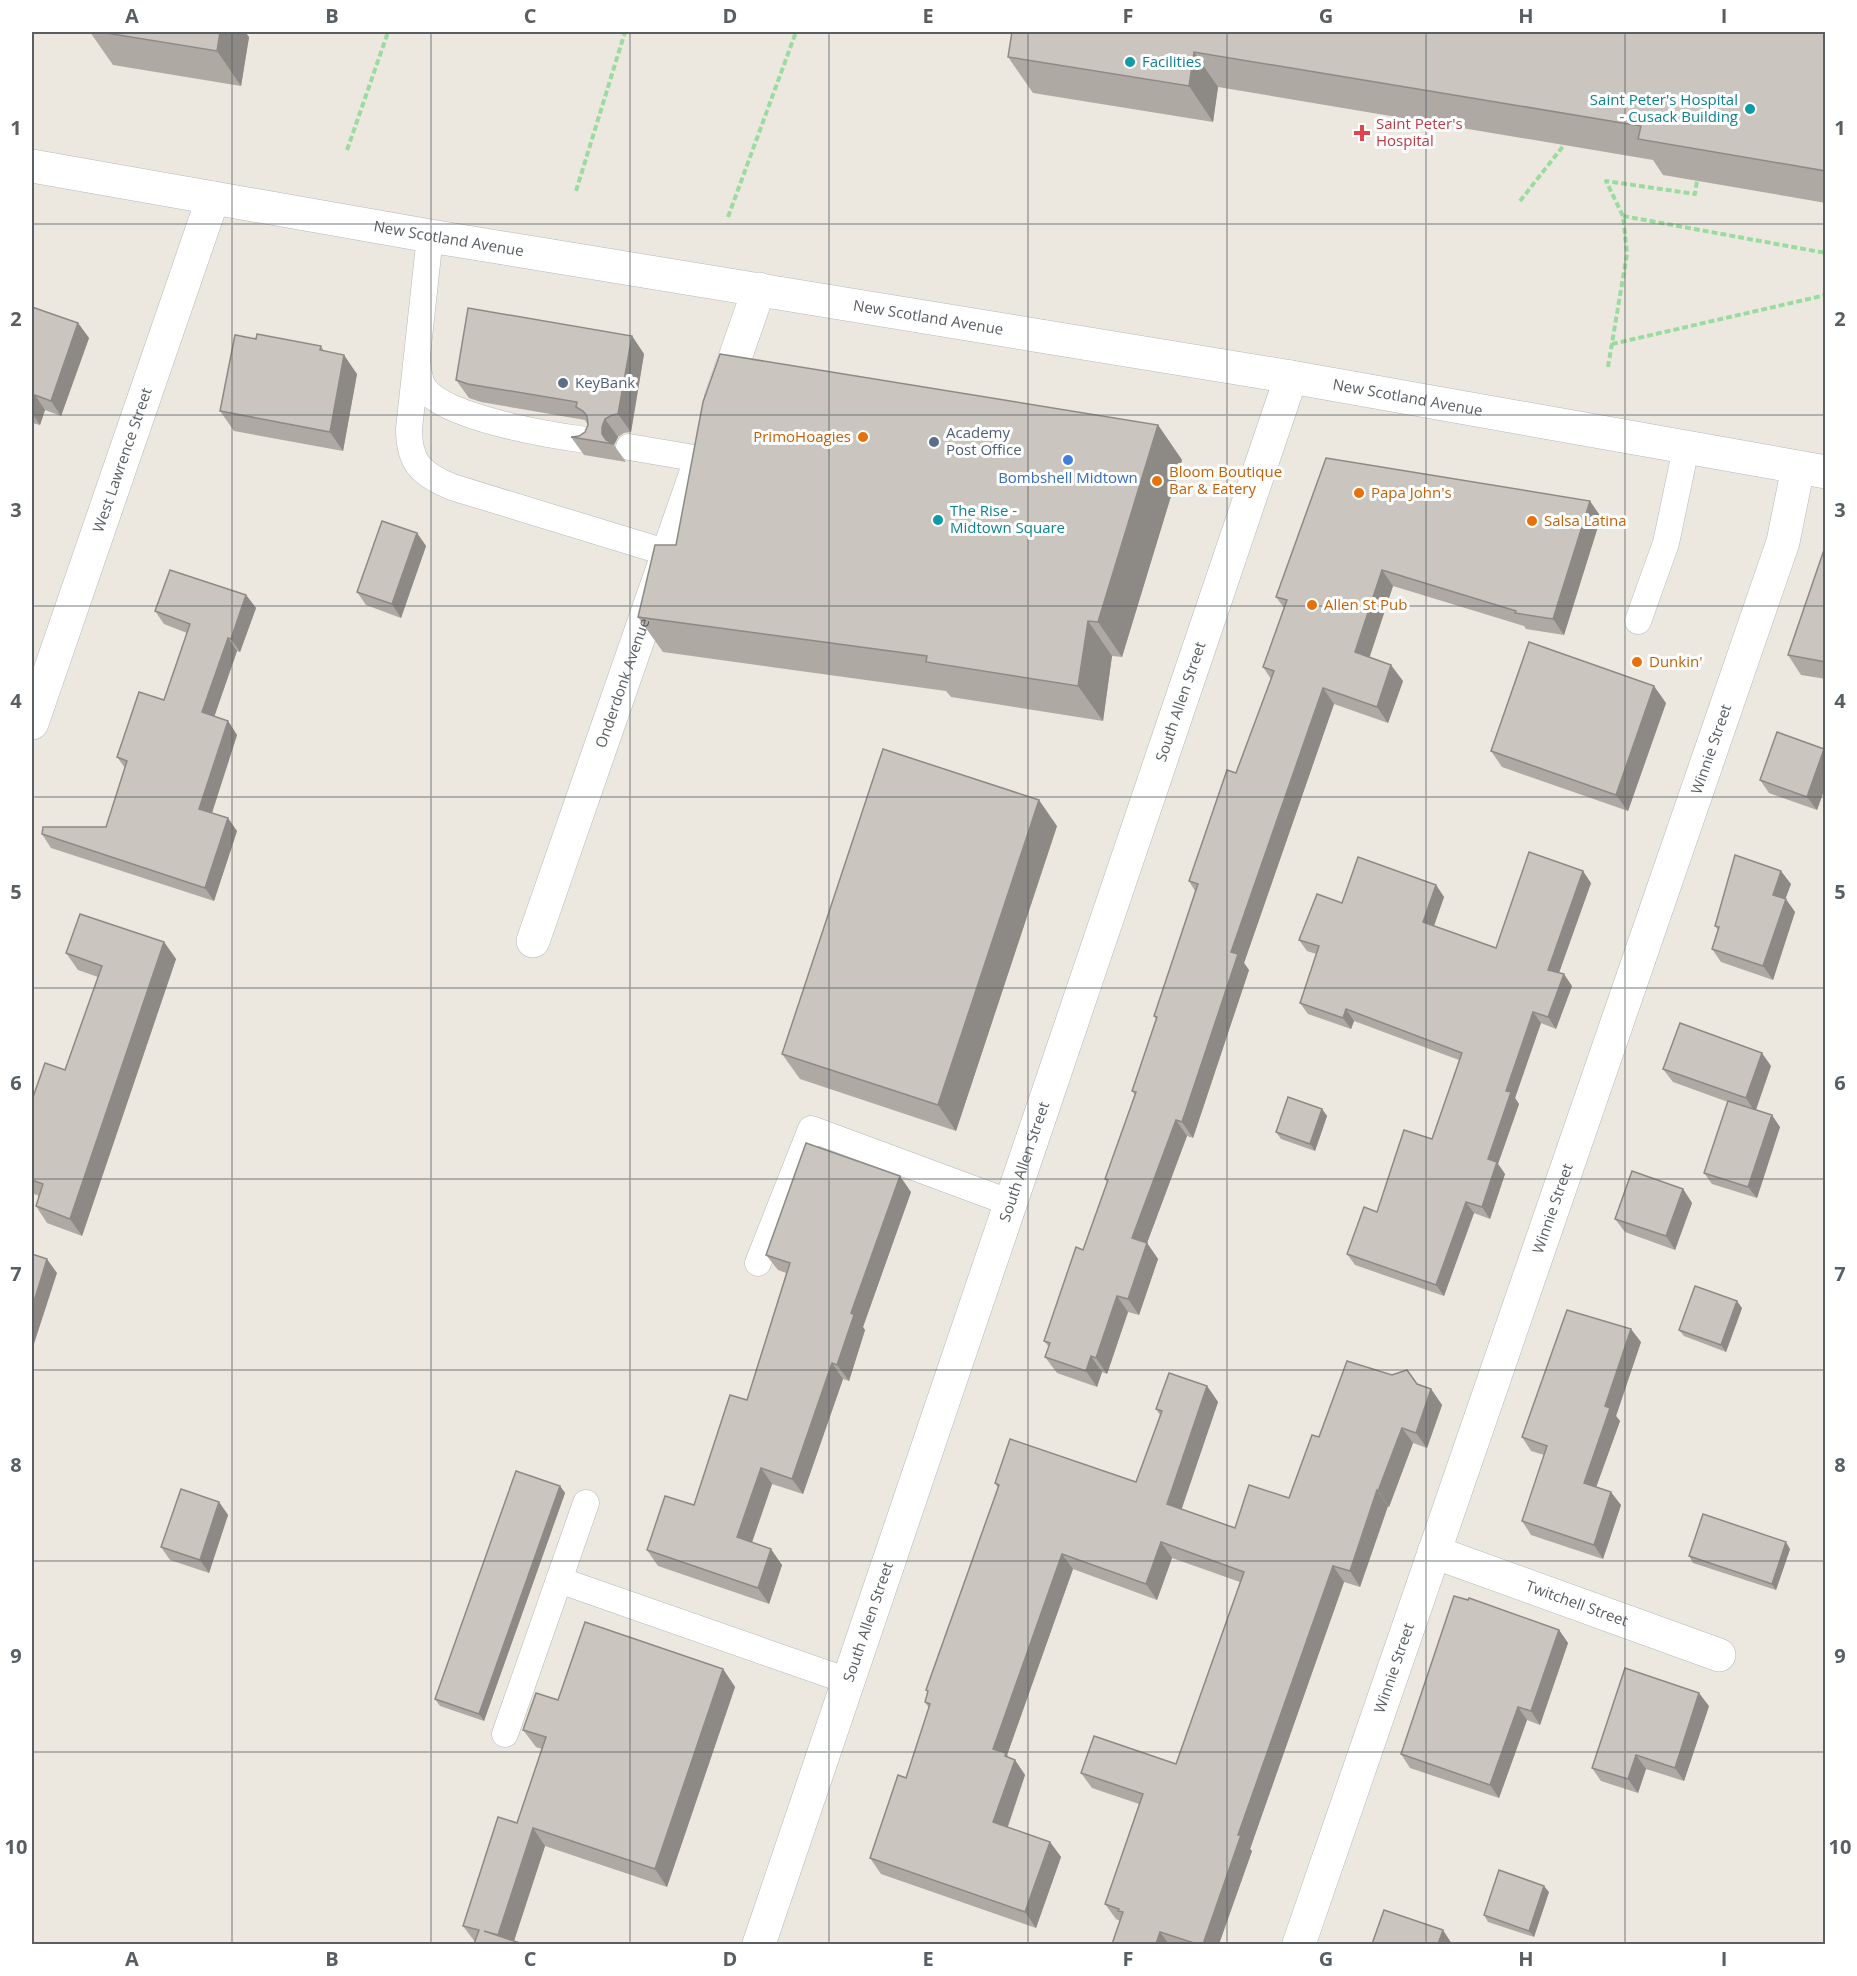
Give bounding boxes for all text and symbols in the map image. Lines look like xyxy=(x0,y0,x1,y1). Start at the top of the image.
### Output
text: A xyxy=(125,2,139,29)
text: B xyxy=(325,2,339,29)
text: C xyxy=(524,2,537,29)
text: D xyxy=(723,2,737,29)
text: E xyxy=(922,2,934,29)
text: F xyxy=(1123,2,1133,29)
text: G xyxy=(1319,2,1333,29)
text: H xyxy=(1518,2,1534,29)
text: I xyxy=(1721,2,1727,29)
place label: Facilities xyxy=(1142,51,1201,71)
marker: Facilities xyxy=(1123,55,1137,69)
place label: Saint Peter's Hospital - Cusack Building xyxy=(1590,89,1738,126)
marker: Saint Peter's Hospital - Cusack Building xyxy=(1743,102,1757,116)
place label: Saint Peter's Hospital xyxy=(1376,113,1463,150)
text: 1 xyxy=(10,114,22,141)
text: 1 xyxy=(1834,114,1846,141)
marker: Saint Peter's Hospital xyxy=(1353,124,1371,142)
street label: New Scotland Avenue xyxy=(372,215,525,260)
street label: New Scotland Avenue xyxy=(852,294,1005,339)
text: 2 xyxy=(10,305,22,332)
text: 2 xyxy=(1834,305,1846,332)
place label: KeyBank xyxy=(575,372,635,392)
street label: New Scotland Avenue xyxy=(1331,374,1484,420)
marker: KeyBank xyxy=(556,376,570,390)
street label: West Lawrence Street xyxy=(87,385,156,535)
place label: Academy Post Office xyxy=(946,422,1022,459)
place label: PrimoHoagies xyxy=(753,426,851,446)
marker: PrimoHoagies xyxy=(856,430,870,444)
marker: Academy Post Office xyxy=(927,435,941,449)
marker: Bombshell Midtown xyxy=(1061,453,1075,467)
place label: Bloom Boutique Bar & Eatery xyxy=(1169,461,1282,498)
place label: Bombshell Midtown xyxy=(998,467,1138,487)
marker: Bloom Boutique Bar & Eatery xyxy=(1150,474,1164,488)
place label: Papa John's xyxy=(1371,482,1452,502)
marker: Papa John's xyxy=(1352,486,1366,500)
text: 3 xyxy=(10,496,22,523)
text: 3 xyxy=(1834,496,1846,523)
place label: The Rise - Midtown Square xyxy=(950,500,1065,537)
place label: Salsa Latina xyxy=(1544,510,1627,530)
marker: The Rise - Midtown Square xyxy=(931,513,945,527)
marker: Salsa Latina xyxy=(1525,514,1539,528)
place label: Allen St Pub xyxy=(1324,594,1407,614)
marker: Allen St Pub xyxy=(1305,598,1319,612)
street label: Onderdonk Avenue xyxy=(590,615,654,750)
street label: South Allen Street xyxy=(1150,639,1209,764)
place label: Dunkin' xyxy=(1649,651,1702,671)
marker: Dunkin' xyxy=(1630,655,1644,669)
text: 4 xyxy=(10,687,22,714)
text: 4 xyxy=(1834,687,1846,714)
street label: Winnie Street xyxy=(1686,701,1735,797)
text: 5 xyxy=(10,878,22,905)
text: 5 xyxy=(1834,878,1846,905)
text: 6 xyxy=(10,1069,22,1096)
text: 6 xyxy=(1834,1069,1846,1096)
street label: South Allen Street xyxy=(994,1099,1053,1224)
street label: Winnie Street xyxy=(1527,1160,1577,1256)
text: 7 xyxy=(10,1260,22,1287)
text: 7 xyxy=(1834,1260,1846,1287)
text: 8 xyxy=(10,1451,22,1478)
text: 8 xyxy=(1834,1451,1846,1478)
street label: South Allen Street xyxy=(838,1559,897,1684)
street label: Twitchell Street xyxy=(1523,1575,1631,1630)
street label: Winnie Street xyxy=(1369,1620,1418,1715)
text: 9 xyxy=(10,1642,22,1669)
text: 9 xyxy=(1834,1642,1846,1669)
text: 10 xyxy=(5,1833,27,1860)
text: 10 xyxy=(1829,1833,1851,1860)
text: A xyxy=(125,1945,139,1972)
text: B xyxy=(325,1945,339,1972)
text: C xyxy=(524,1945,537,1972)
text: D xyxy=(723,1945,737,1972)
text: E xyxy=(922,1945,934,1972)
text: F xyxy=(1123,1945,1133,1972)
text: G xyxy=(1319,1945,1333,1972)
text: H xyxy=(1518,1945,1534,1972)
text: I xyxy=(1721,1945,1727,1972)

